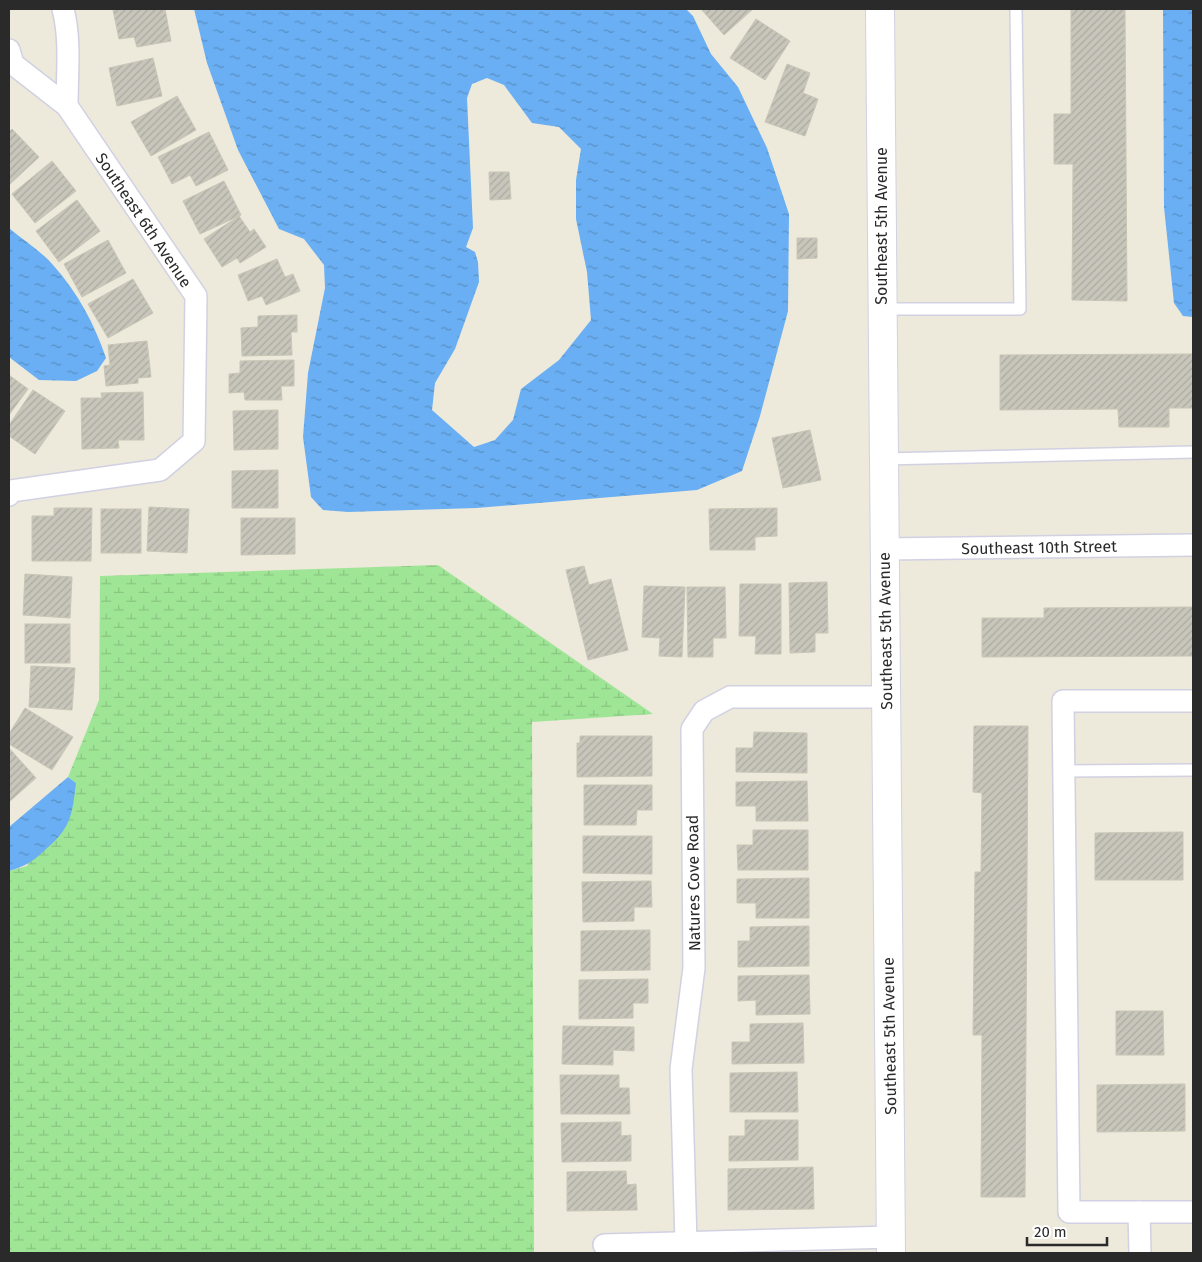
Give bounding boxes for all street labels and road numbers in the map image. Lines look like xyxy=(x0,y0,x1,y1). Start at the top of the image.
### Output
street label: Southeast 5th Avenue xyxy=(872,147,891,305)
street label: Southeast 6th Avenue xyxy=(91,149,196,291)
street label: Southeast 10th Street xyxy=(961,537,1117,558)
street label: Southeast 5th Avenue xyxy=(875,552,896,710)
street label: Natures Cove Road xyxy=(683,815,704,951)
street label: Southeast 5th Avenue xyxy=(879,957,900,1115)

